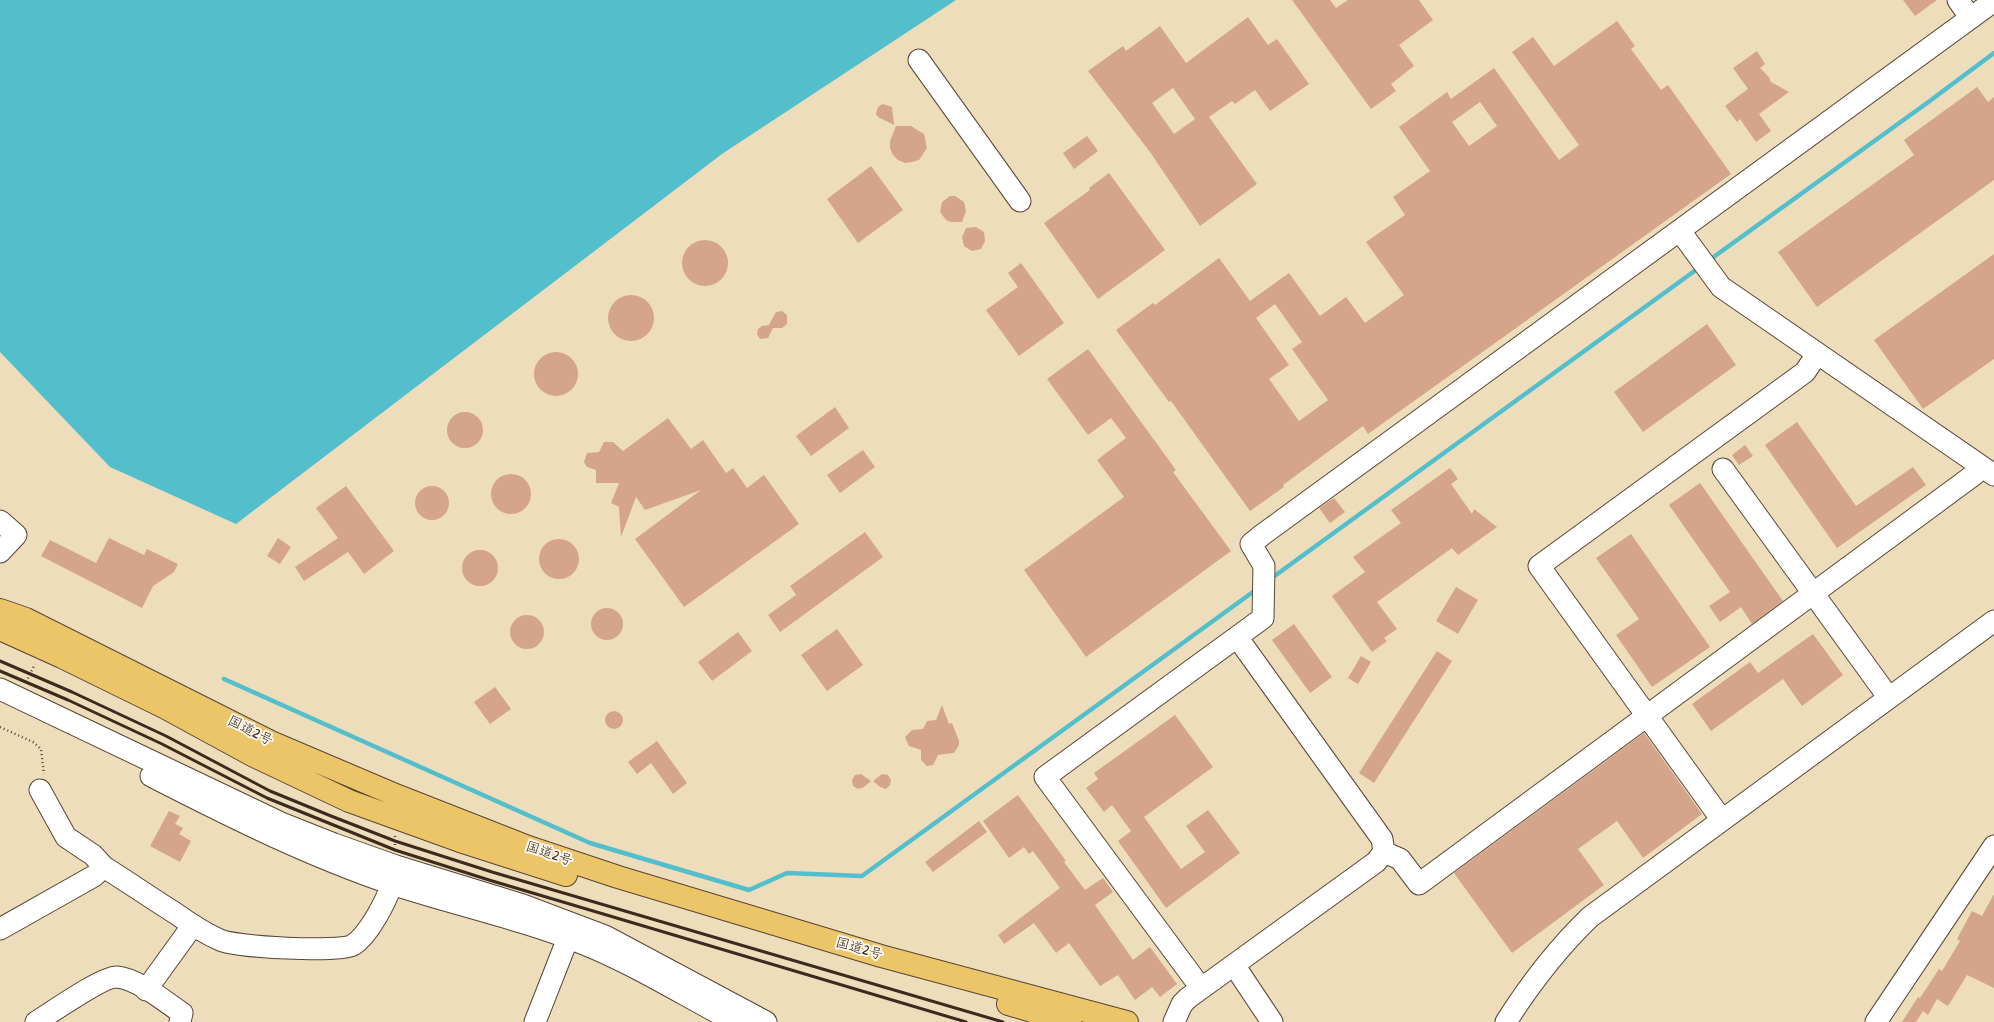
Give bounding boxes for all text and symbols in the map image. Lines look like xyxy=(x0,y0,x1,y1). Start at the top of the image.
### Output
street label: 国道2号 xyxy=(225,712,275,750)
street label: 国道2号 xyxy=(523,838,575,870)
street label: 国道2号 xyxy=(833,934,885,964)

